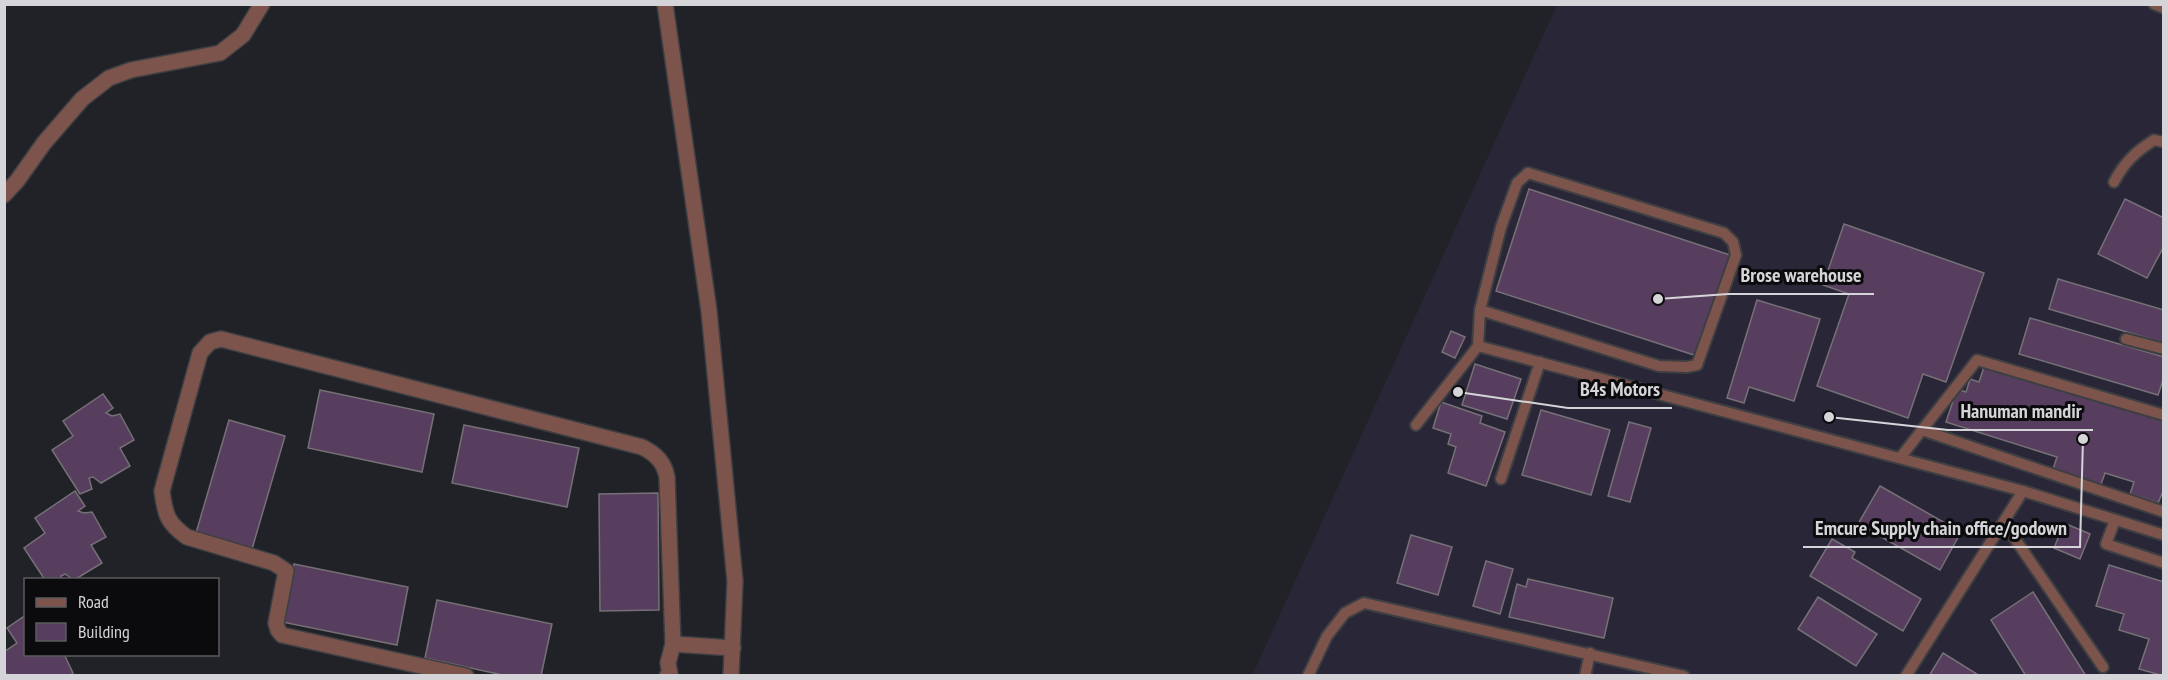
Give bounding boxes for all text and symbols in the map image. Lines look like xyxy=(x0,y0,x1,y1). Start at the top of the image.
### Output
callout: Brose warehouse xyxy=(1728,256,1874,294)
text: Brose warehouse xyxy=(1741,262,1861,288)
callout: B4s Motors xyxy=(1568,370,1672,408)
text: B4s Motors xyxy=(1580,376,1660,402)
callout: Hanuman mandir xyxy=(1948,392,2093,430)
text: Hanuman mandir xyxy=(1960,398,2082,424)
callout: Emcure Supply chain office/godown xyxy=(1803,509,2080,547)
text: Emcure Supply chain office/godown xyxy=(1815,515,2067,541)
legend xyxy=(24,578,219,656)
text: Road xyxy=(78,590,109,613)
text: Building xyxy=(78,620,130,643)

